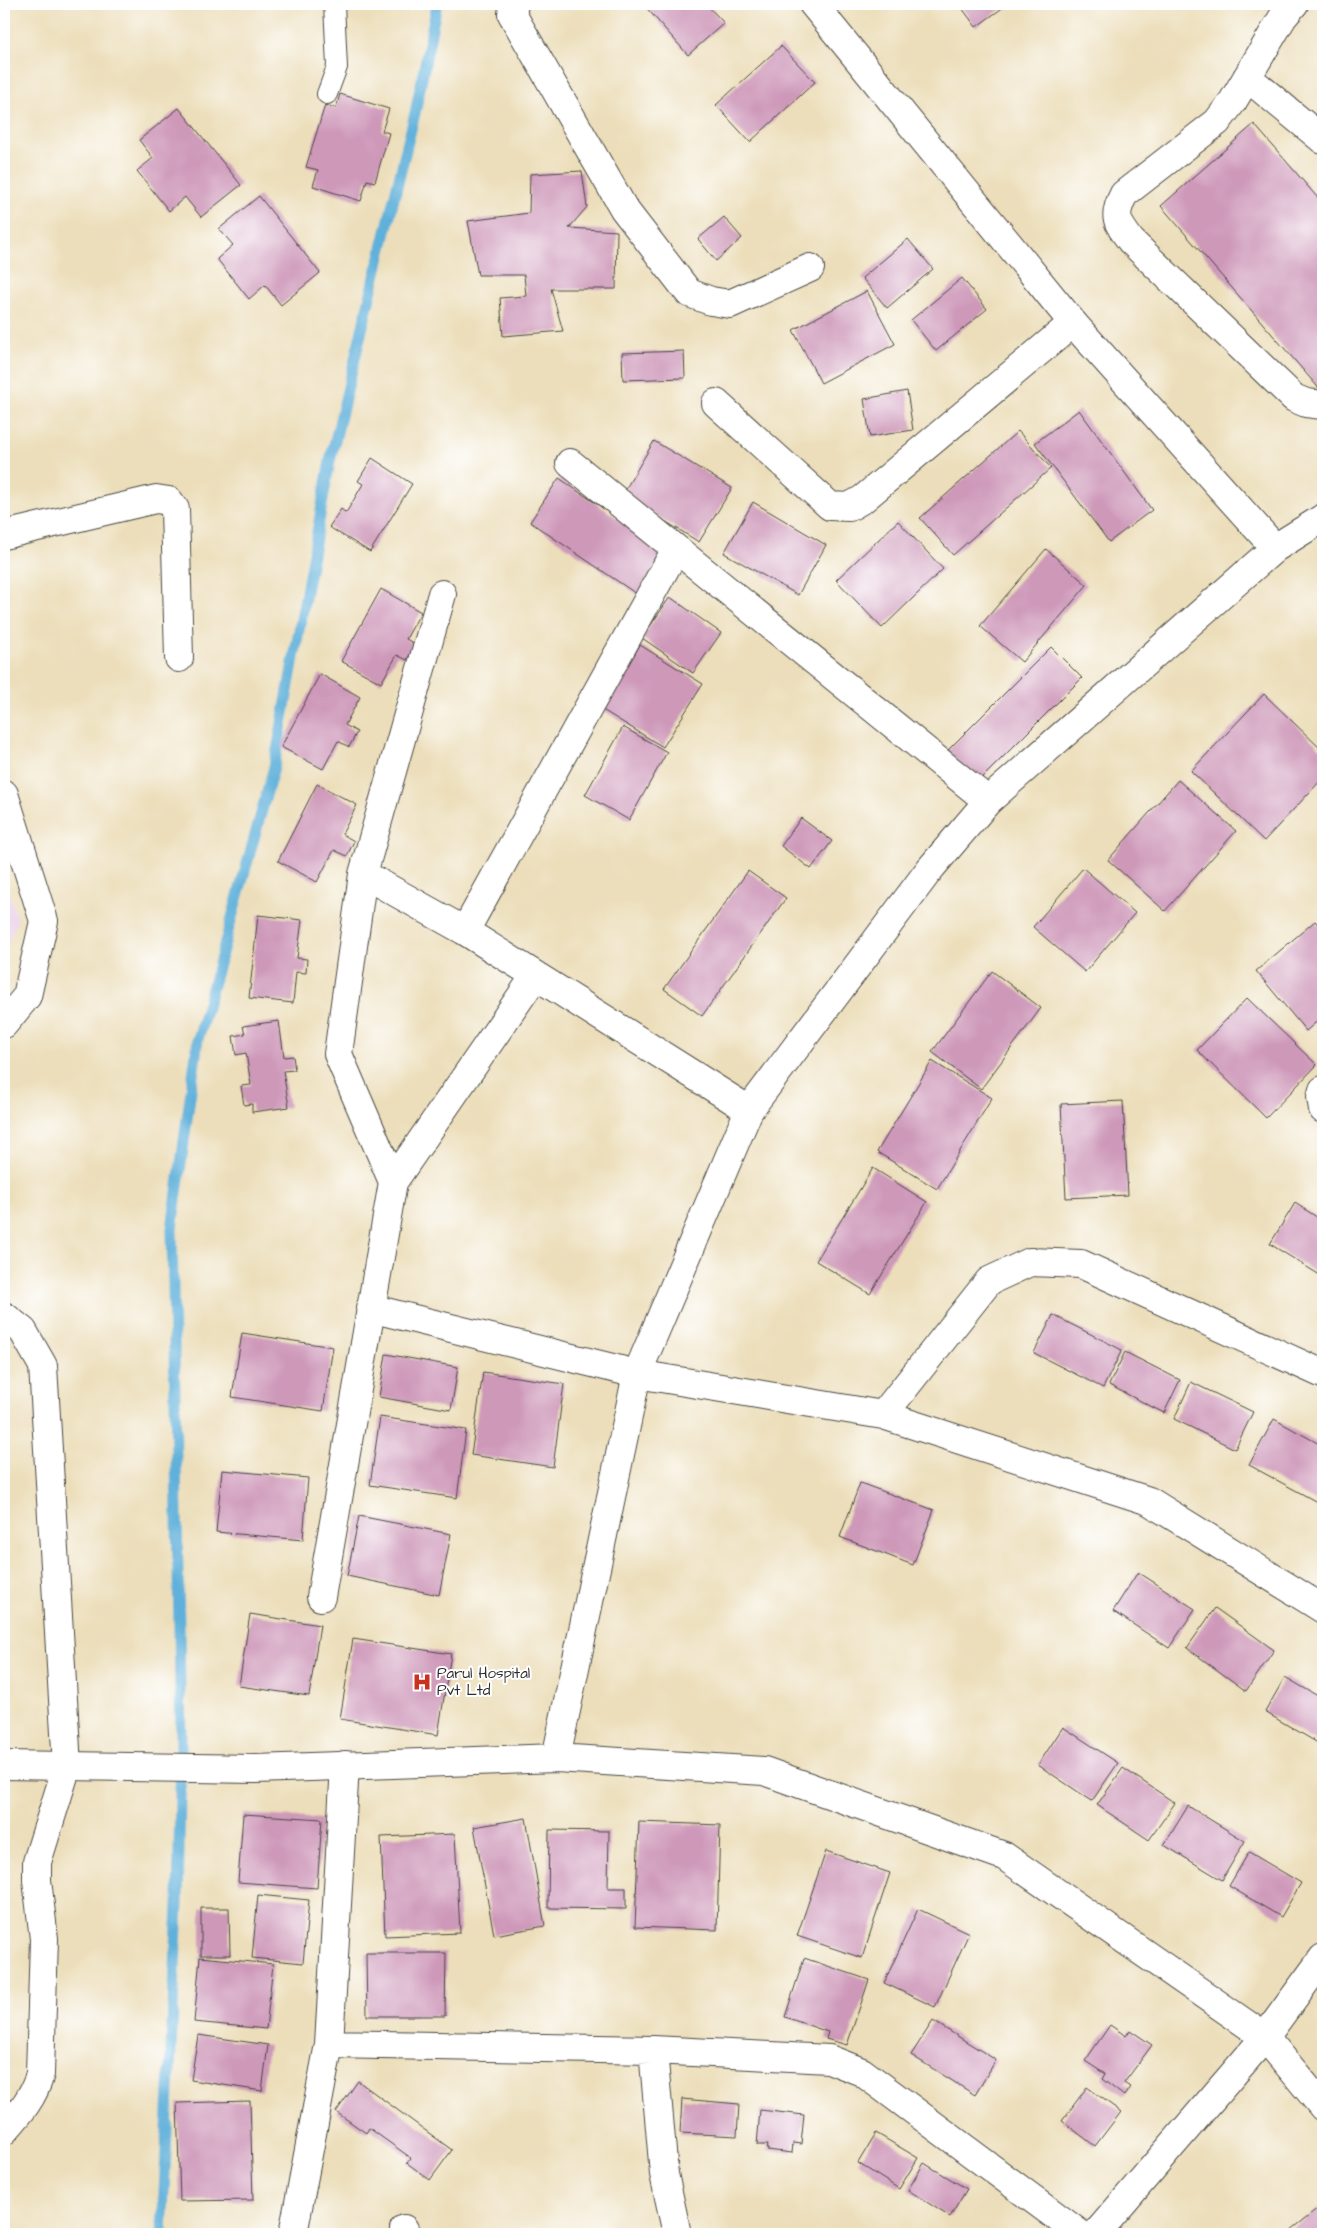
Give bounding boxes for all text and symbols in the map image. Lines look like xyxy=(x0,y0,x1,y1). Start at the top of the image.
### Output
place label: Parul Hospital Pvt Ltd xyxy=(437,1663,530,1701)
hospital icon: Parul Hospital Pvt Ltd xyxy=(411,1671,433,1693)

